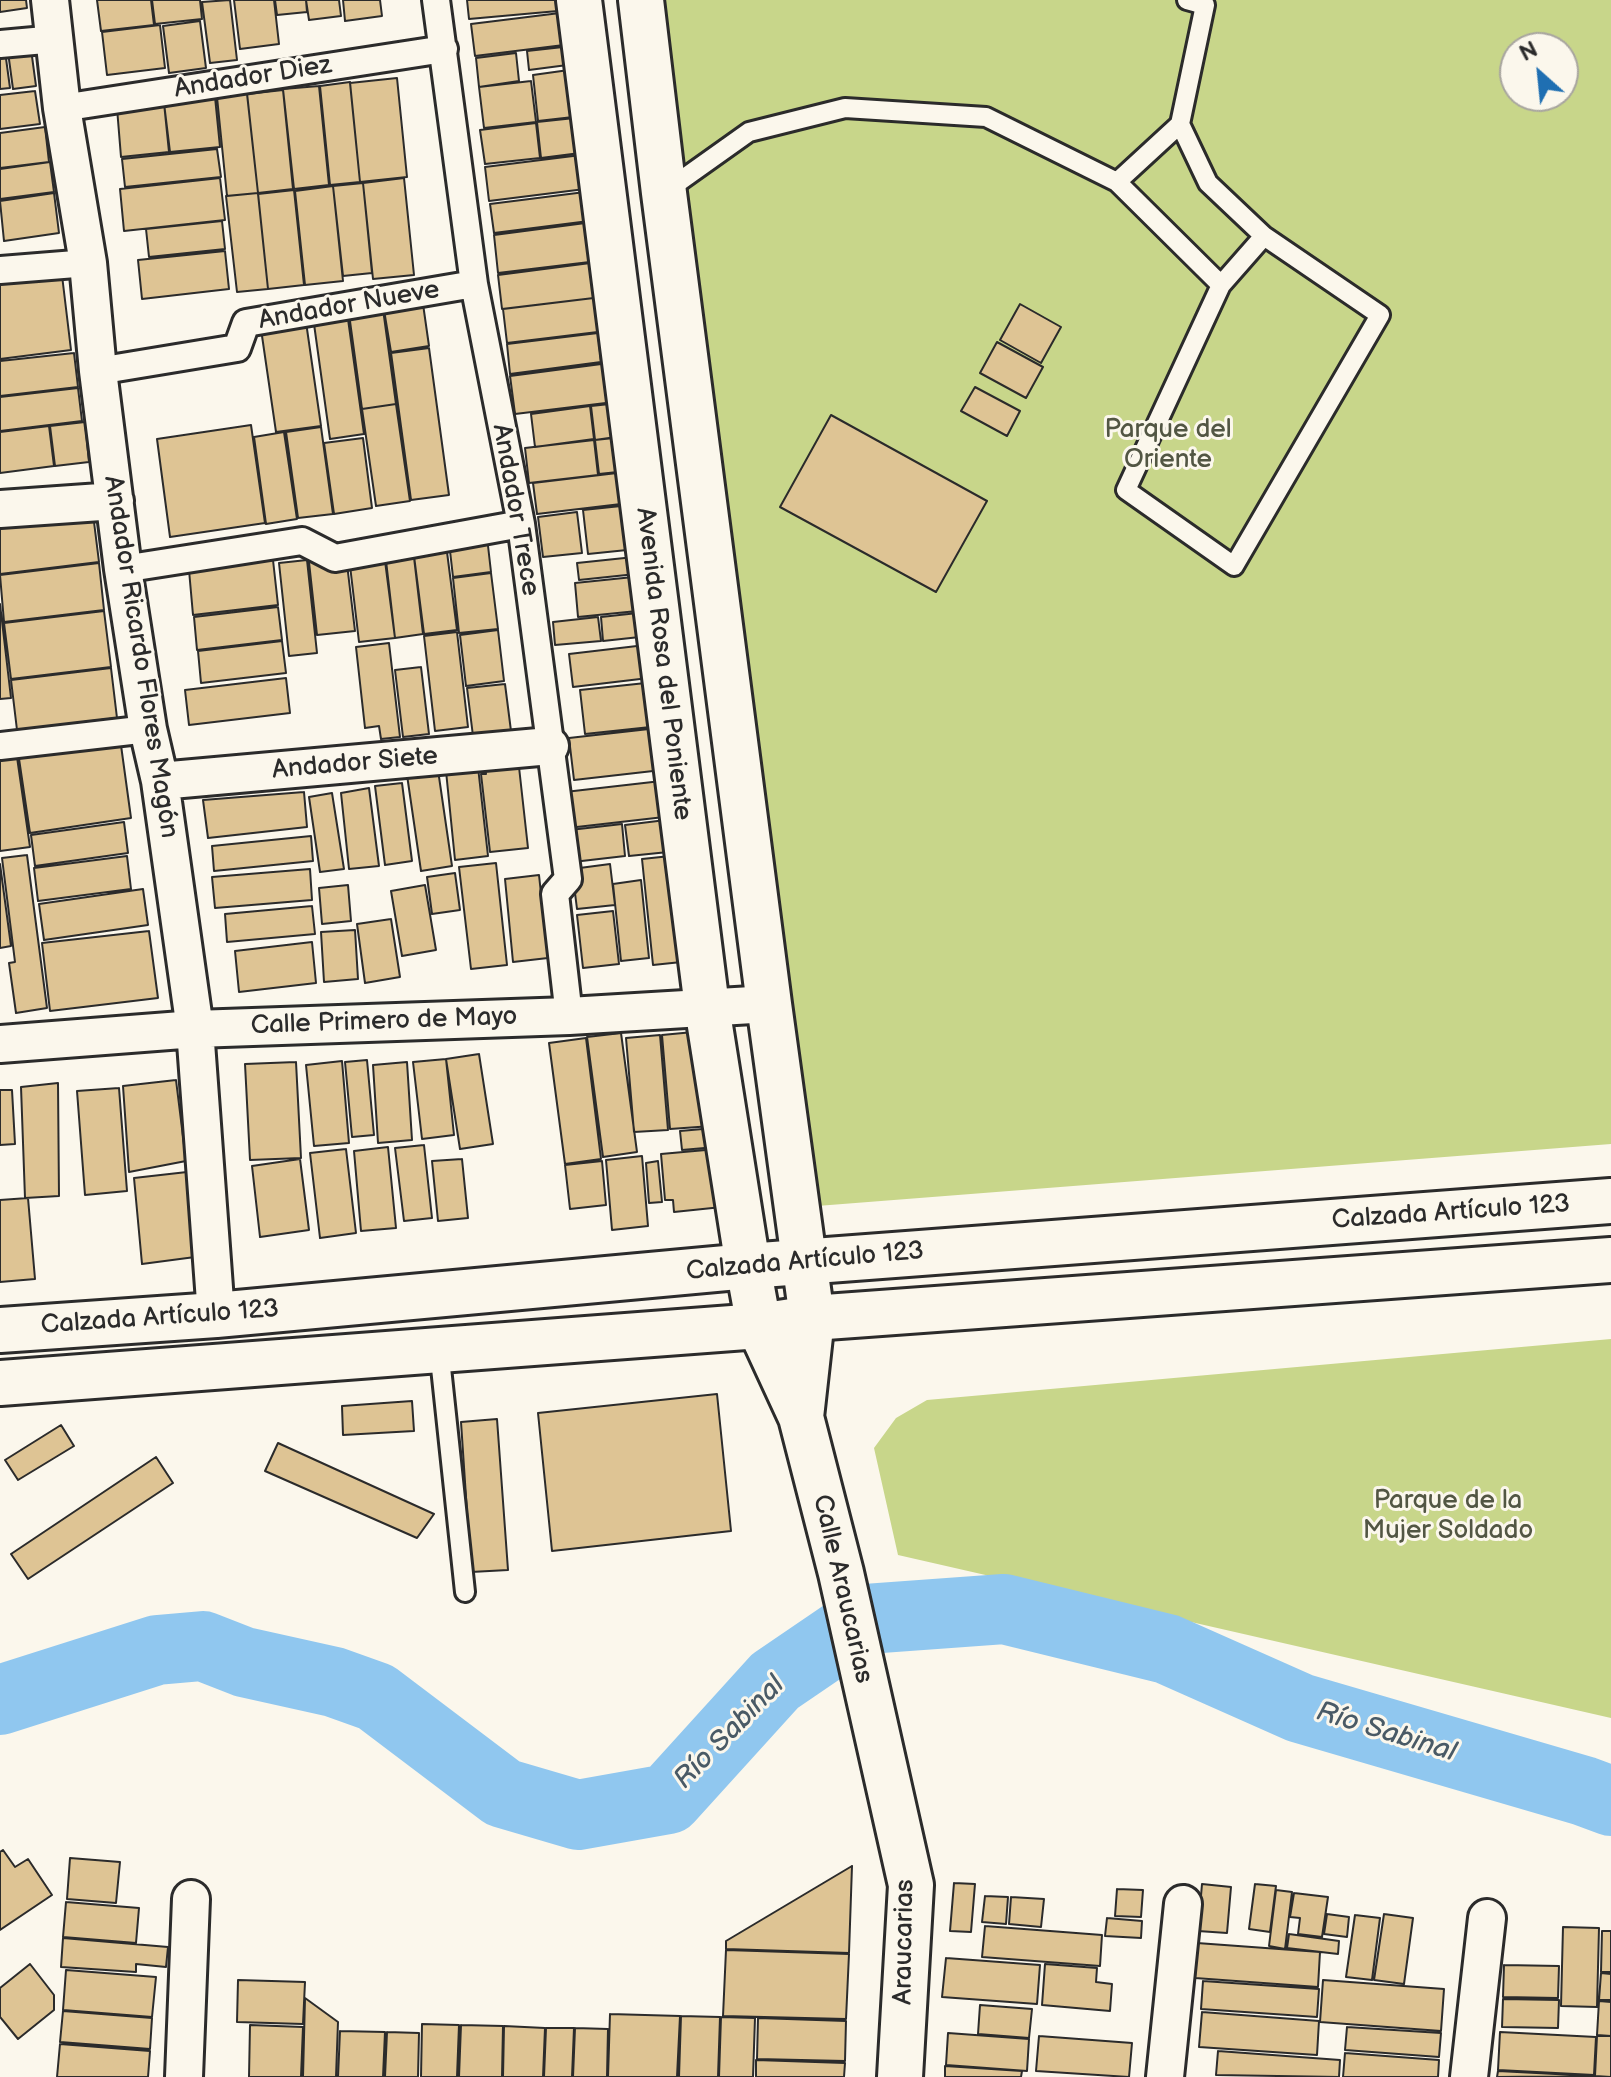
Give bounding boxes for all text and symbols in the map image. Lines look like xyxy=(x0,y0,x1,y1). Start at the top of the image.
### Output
north arrow xyxy=(1499,32,1579,112)
text: N xyxy=(1515,36,1542,68)
street label: Andador Diez xyxy=(172,50,334,106)
street label: Andador Nueve xyxy=(256,275,442,337)
park label: Parque del Oriente xyxy=(1104,414,1232,476)
street label: Andador Trece xyxy=(485,422,545,598)
street label: Andador Ricardo Flores Magón xyxy=(96,473,184,841)
street label: Avenida Rosa del Poniente xyxy=(628,506,698,822)
street label: Andador Siete xyxy=(271,741,439,787)
street label: Calle Primero de Mayo xyxy=(250,1002,518,1042)
street label: Calzada Artículo 123 xyxy=(1331,1189,1571,1237)
street label: Calzada Artículo 123 xyxy=(685,1236,925,1288)
street label: Calzada Artículo 123 xyxy=(40,1294,280,1342)
park label: Parque de la Mujer Soldado xyxy=(1363,1485,1533,1546)
street label: Calle Araucarias xyxy=(805,1492,879,1686)
water label: Río Sabinal xyxy=(668,1669,792,1797)
water label: Río Sabinal xyxy=(1312,1696,1460,1770)
street label: Araucarias xyxy=(888,1879,922,2005)

